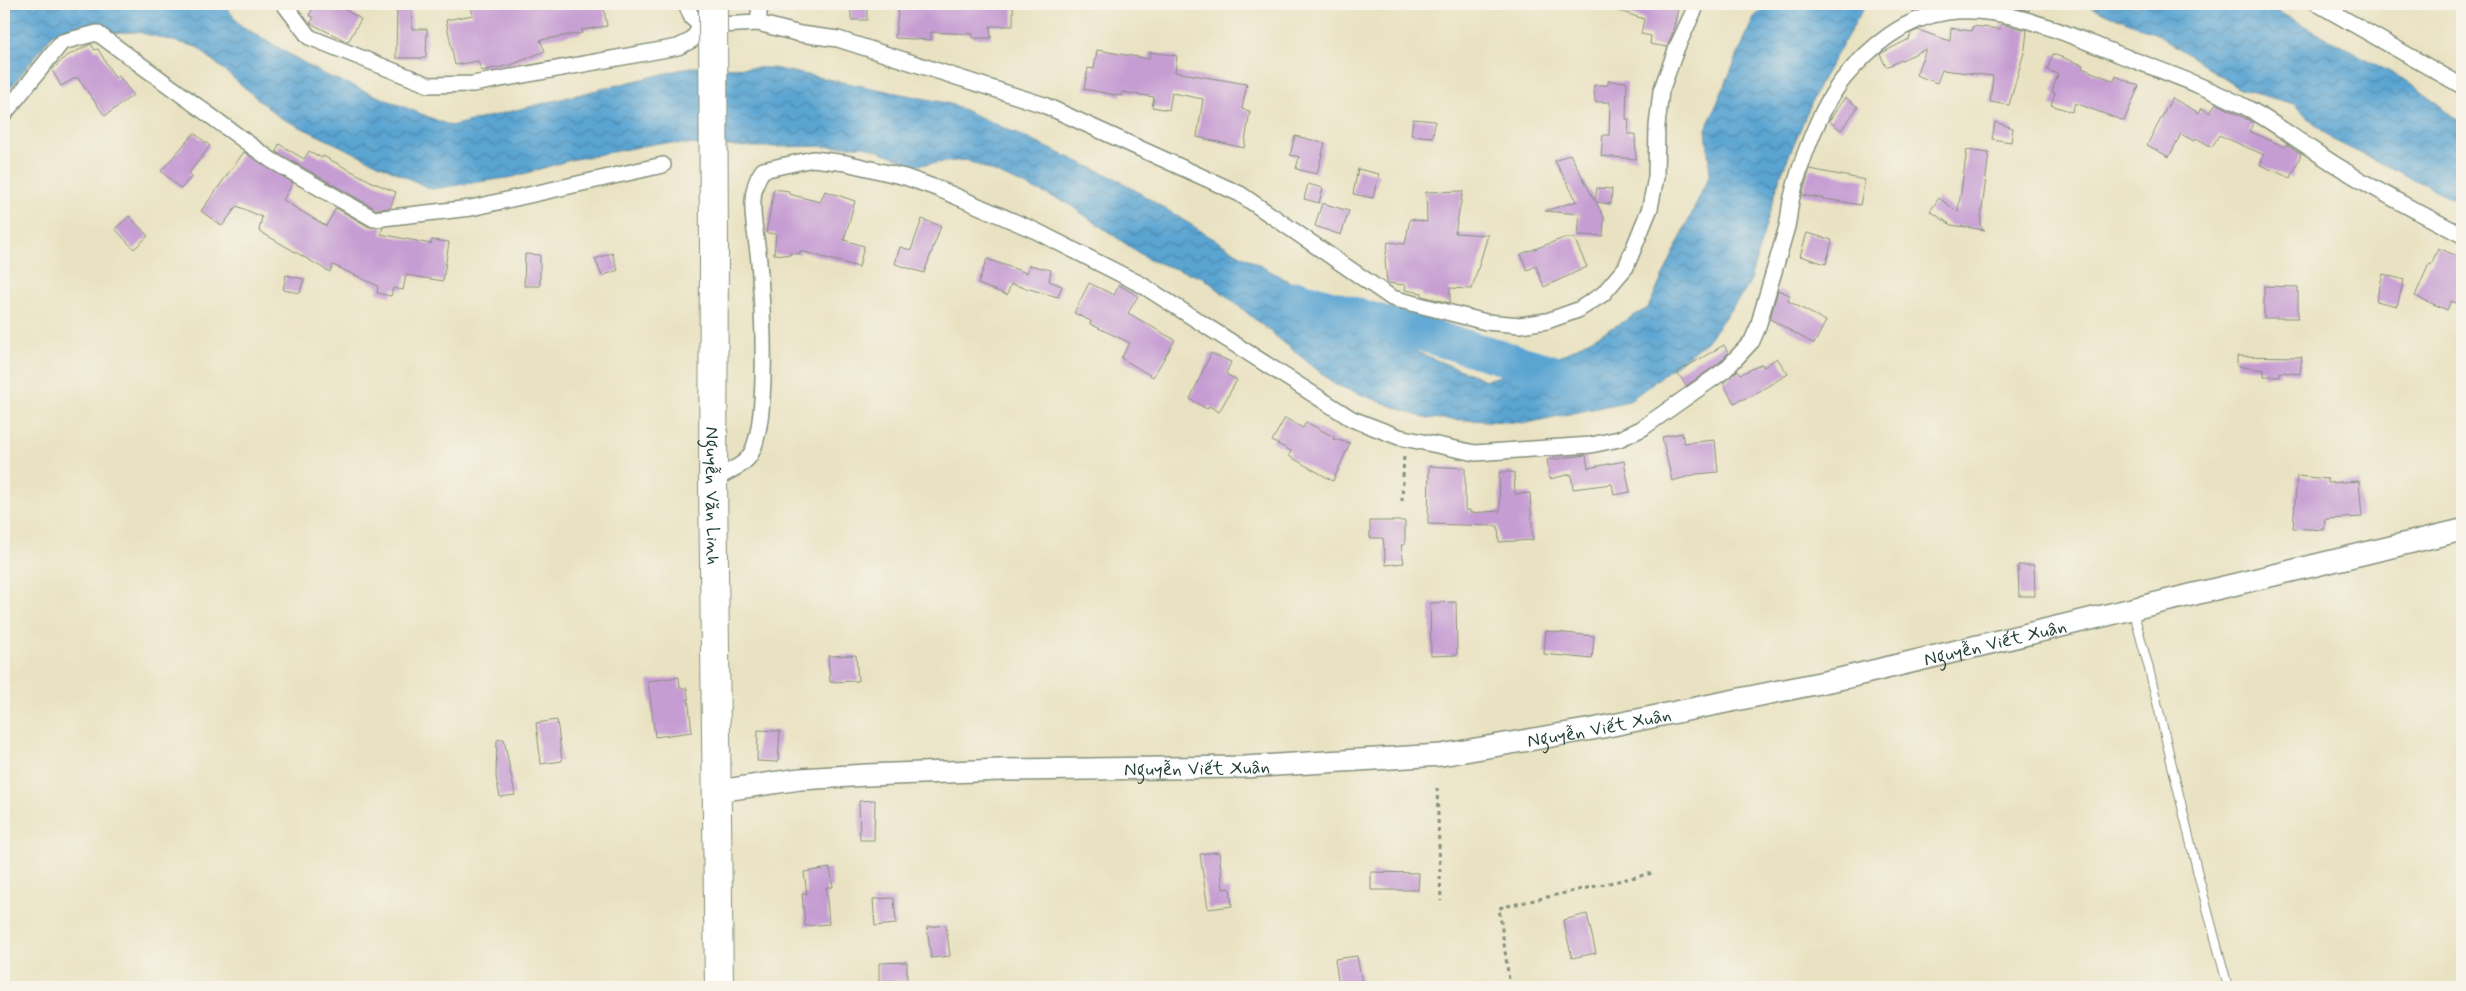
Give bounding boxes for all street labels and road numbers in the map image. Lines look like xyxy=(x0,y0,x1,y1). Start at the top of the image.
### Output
street label: Nguyễn Văn Linh xyxy=(696,426,725,566)
street label: Nguyễn Viết Xuân xyxy=(1921,614,2069,672)
street label: Nguyễn Viết Xuân xyxy=(1525,702,1674,755)
street label: Nguyễn Viết Xuân xyxy=(1124,754,1271,785)

